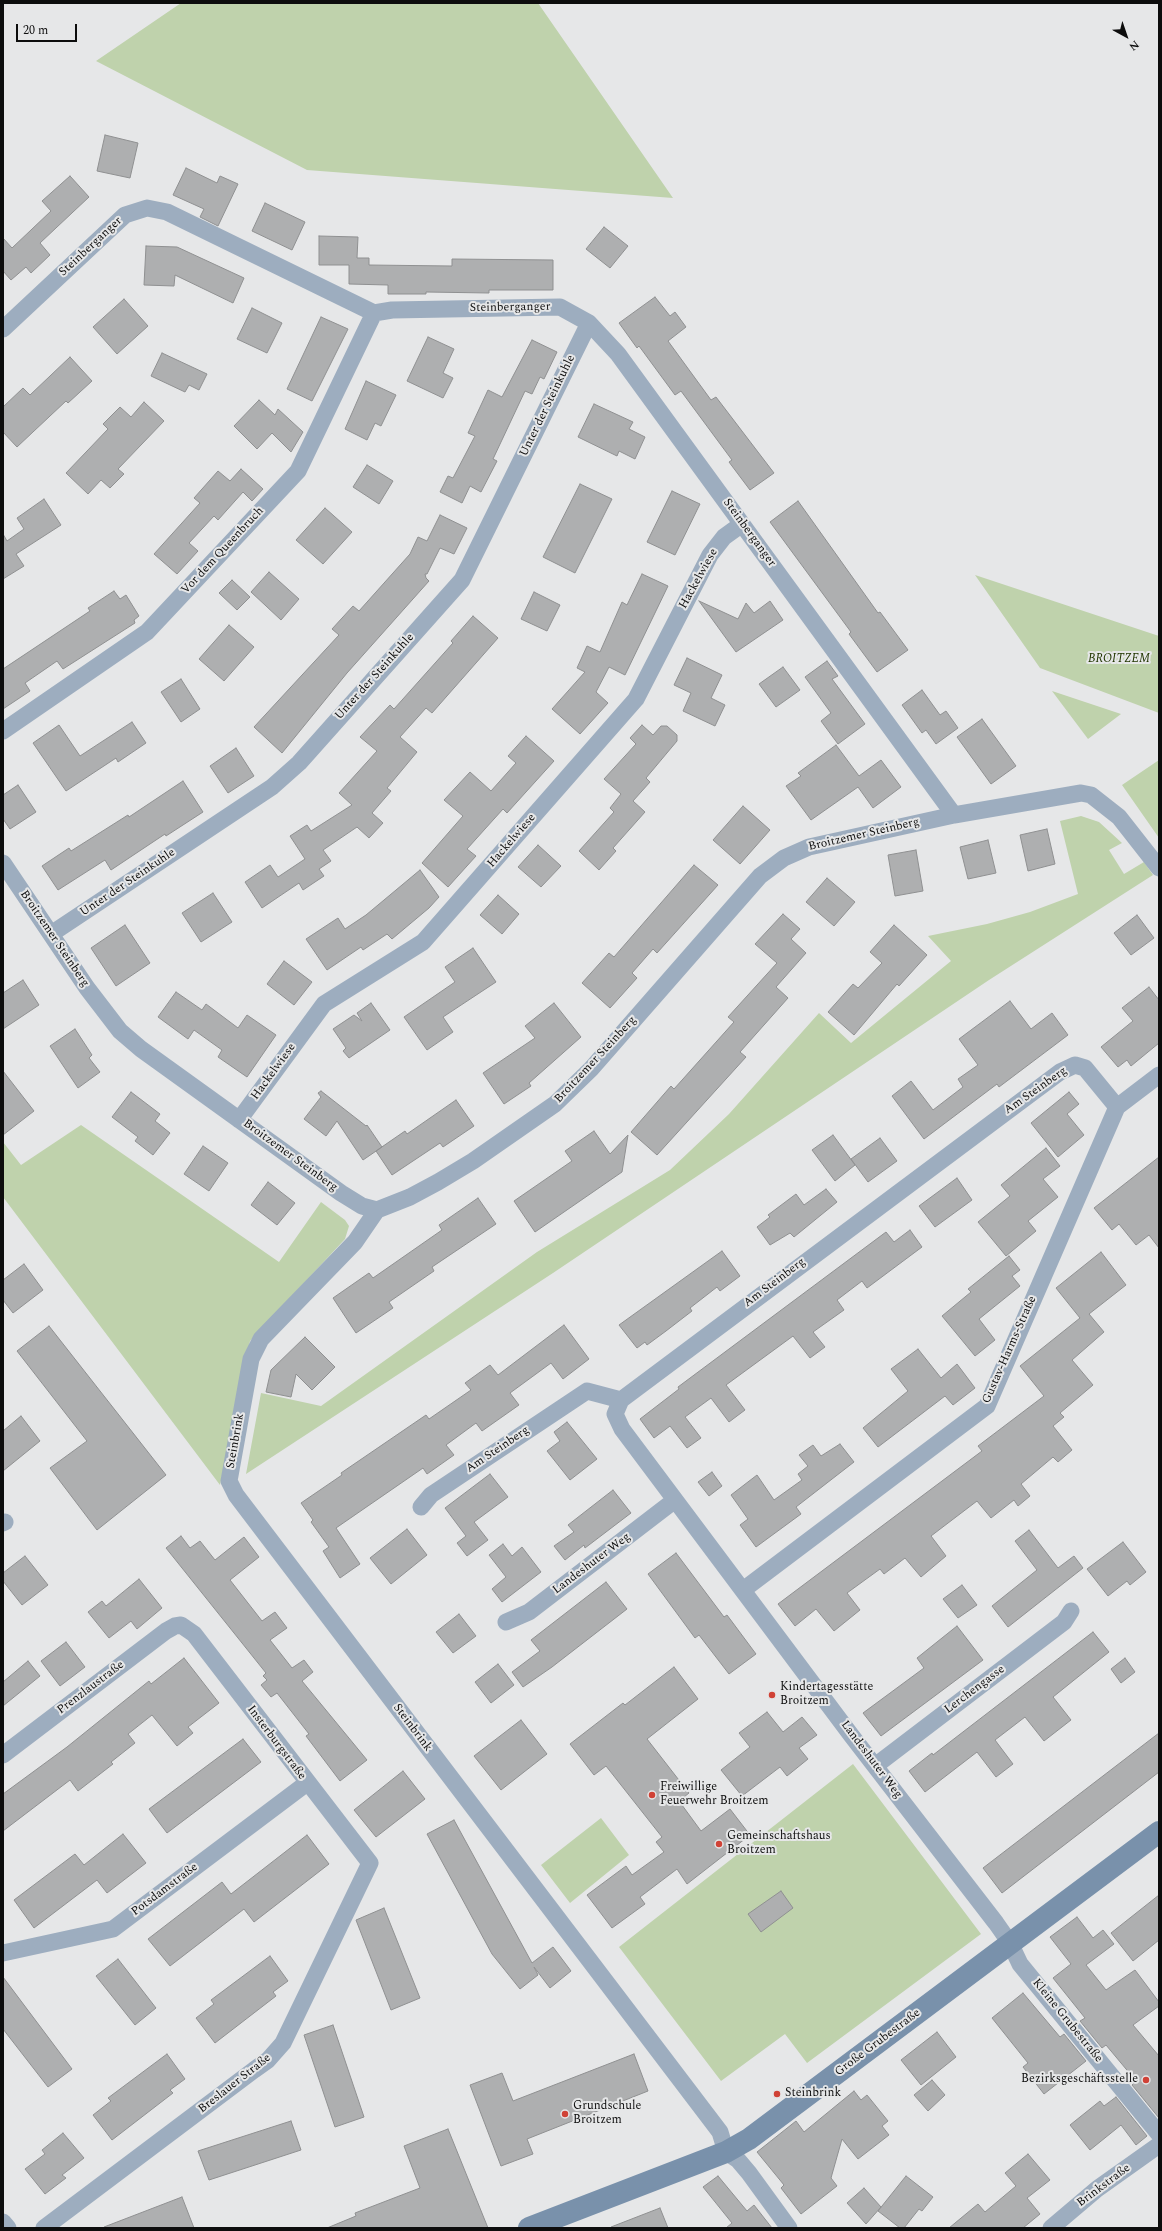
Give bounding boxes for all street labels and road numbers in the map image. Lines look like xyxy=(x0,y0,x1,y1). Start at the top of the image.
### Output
street label: Steinberganger xyxy=(57,214,125,280)
street label: Steinberganger xyxy=(470,300,550,316)
street label: Unter der Steinkuhle xyxy=(517,353,579,459)
street label: Steinberganger xyxy=(719,496,779,570)
street label: Vor dem Queenbruch xyxy=(179,504,267,598)
street label: Hackelwiese xyxy=(677,546,721,612)
street label: Unter der Steinkuhle xyxy=(332,631,418,723)
street label: Hackelwiese xyxy=(485,811,539,871)
street label: Broitzemer Steinberg xyxy=(807,815,921,855)
street label: Unter der Steinkuhle xyxy=(78,846,178,920)
street label: Broitzemer Steinberg xyxy=(16,888,92,990)
street label: Broitzemer Steinberg xyxy=(552,1014,640,1106)
street label: Hackelwiese xyxy=(249,1041,299,1103)
street label: Am Steinberg xyxy=(1002,1064,1070,1118)
street label: Broitzemer Steinberg xyxy=(240,1117,340,1195)
street label: Am Steinberg xyxy=(741,1255,809,1311)
street label: Gustav-Harms-Straße xyxy=(980,1294,1040,1406)
street label: Steinbrink xyxy=(224,1412,248,1470)
street label: Am Steinberg xyxy=(464,1424,532,1476)
street label: Landeshuter Weg xyxy=(550,1530,634,1598)
street label: Prenzlaustraße xyxy=(55,1658,127,1718)
street label: Lerchengasse xyxy=(942,1663,1008,1717)
street label: Steinbrink xyxy=(389,1701,435,1755)
street label: Insterburgstraße xyxy=(243,1703,309,1783)
street label: Landeshuter Weg xyxy=(837,1718,905,1802)
street label: Potsdamstraße xyxy=(129,1860,201,1920)
street label: Kleine Grubestraße xyxy=(1029,1976,1105,2066)
street label: Große Grubestraße xyxy=(832,2006,924,2080)
street label: Breslauer Straße xyxy=(196,2051,274,2117)
street label: Brinkstraße xyxy=(1074,2161,1134,2211)

